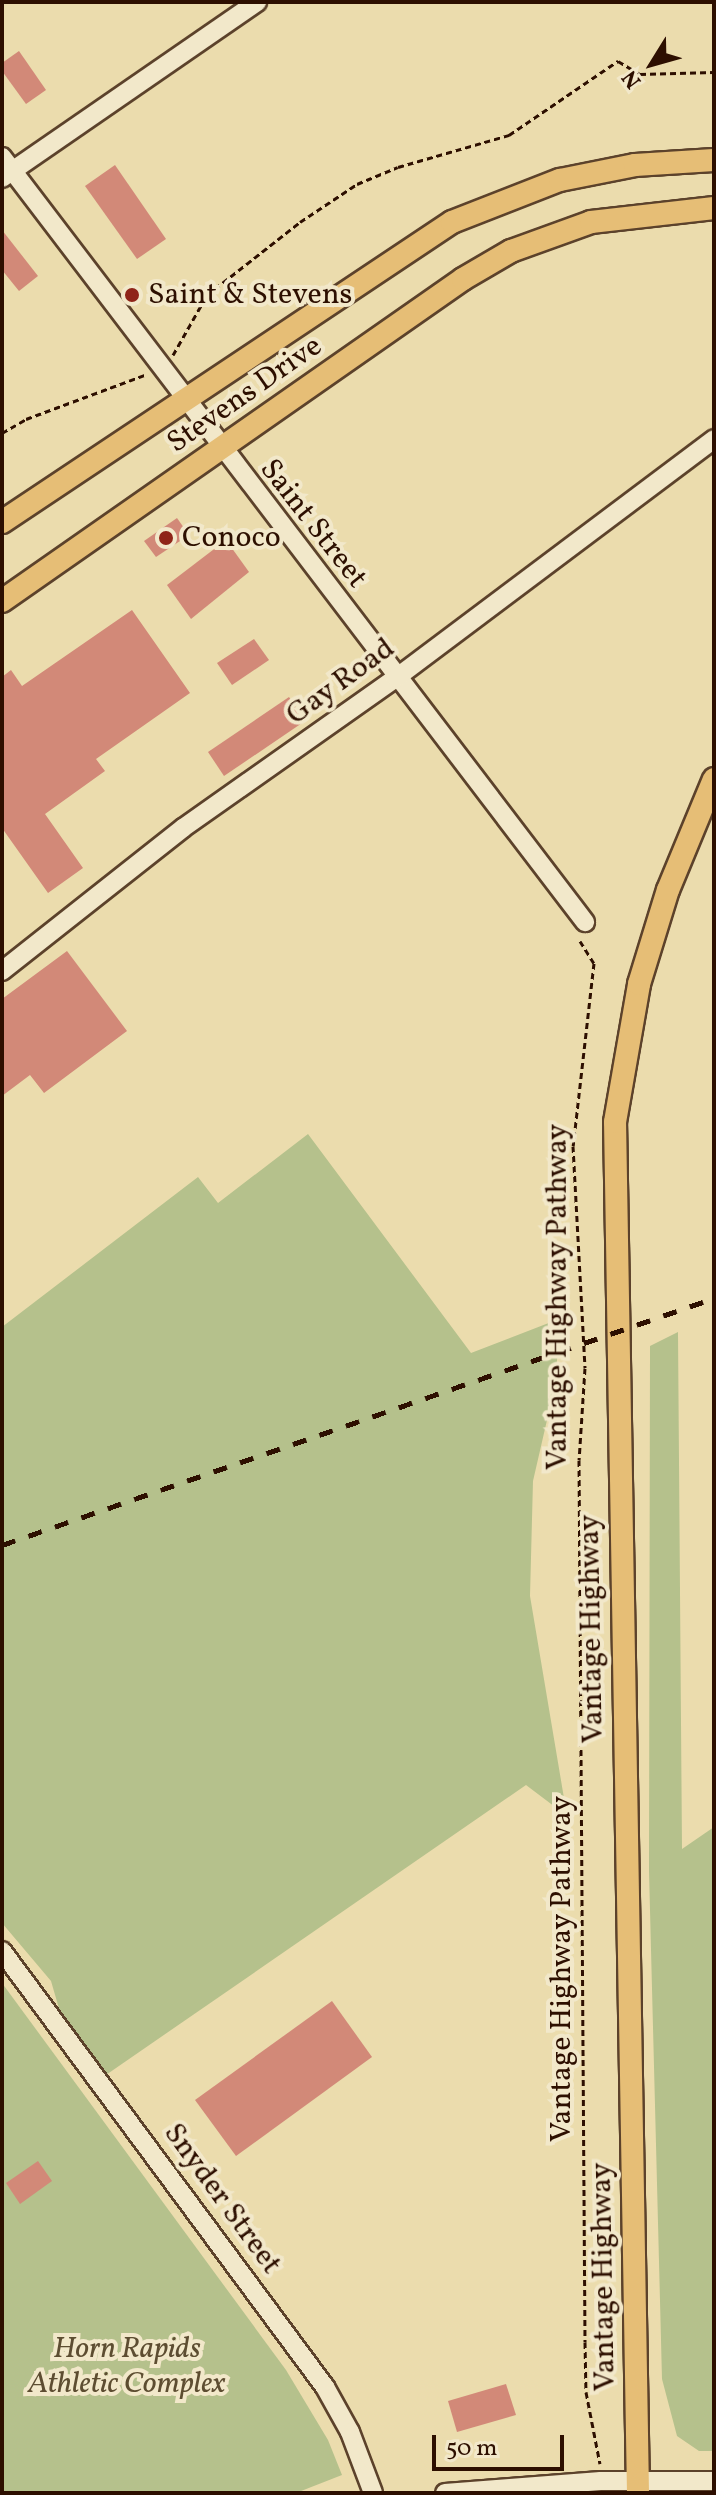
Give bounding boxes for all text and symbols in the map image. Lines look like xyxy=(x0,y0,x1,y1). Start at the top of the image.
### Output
north arrow xyxy=(612,24,692,104)
text: N xyxy=(615,63,650,94)
place label: Saint & Stevens xyxy=(148,277,352,313)
marker: Saint & Stevens xyxy=(123,286,141,304)
street label: Stevens Drive xyxy=(161,328,329,462)
street label: Saint Street xyxy=(252,452,374,596)
place label: Conoco xyxy=(182,520,281,556)
marker: Conoco xyxy=(157,529,175,547)
street label: Gay Road xyxy=(279,630,403,734)
street label: Vantage Highway Pathway xyxy=(540,1123,576,1471)
street label: Vantage Highway xyxy=(572,1514,612,1744)
street label: Vantage Highway Pathway xyxy=(544,1795,580,2143)
street label: Snyder Street xyxy=(155,2117,289,2281)
street label: Vantage Highway xyxy=(584,2162,624,2392)
park label: Horn Rapids Athletic Complex xyxy=(28,2331,226,2402)
scale bar xyxy=(436,2419,568,2469)
text: 50 m xyxy=(446,2432,498,2466)

